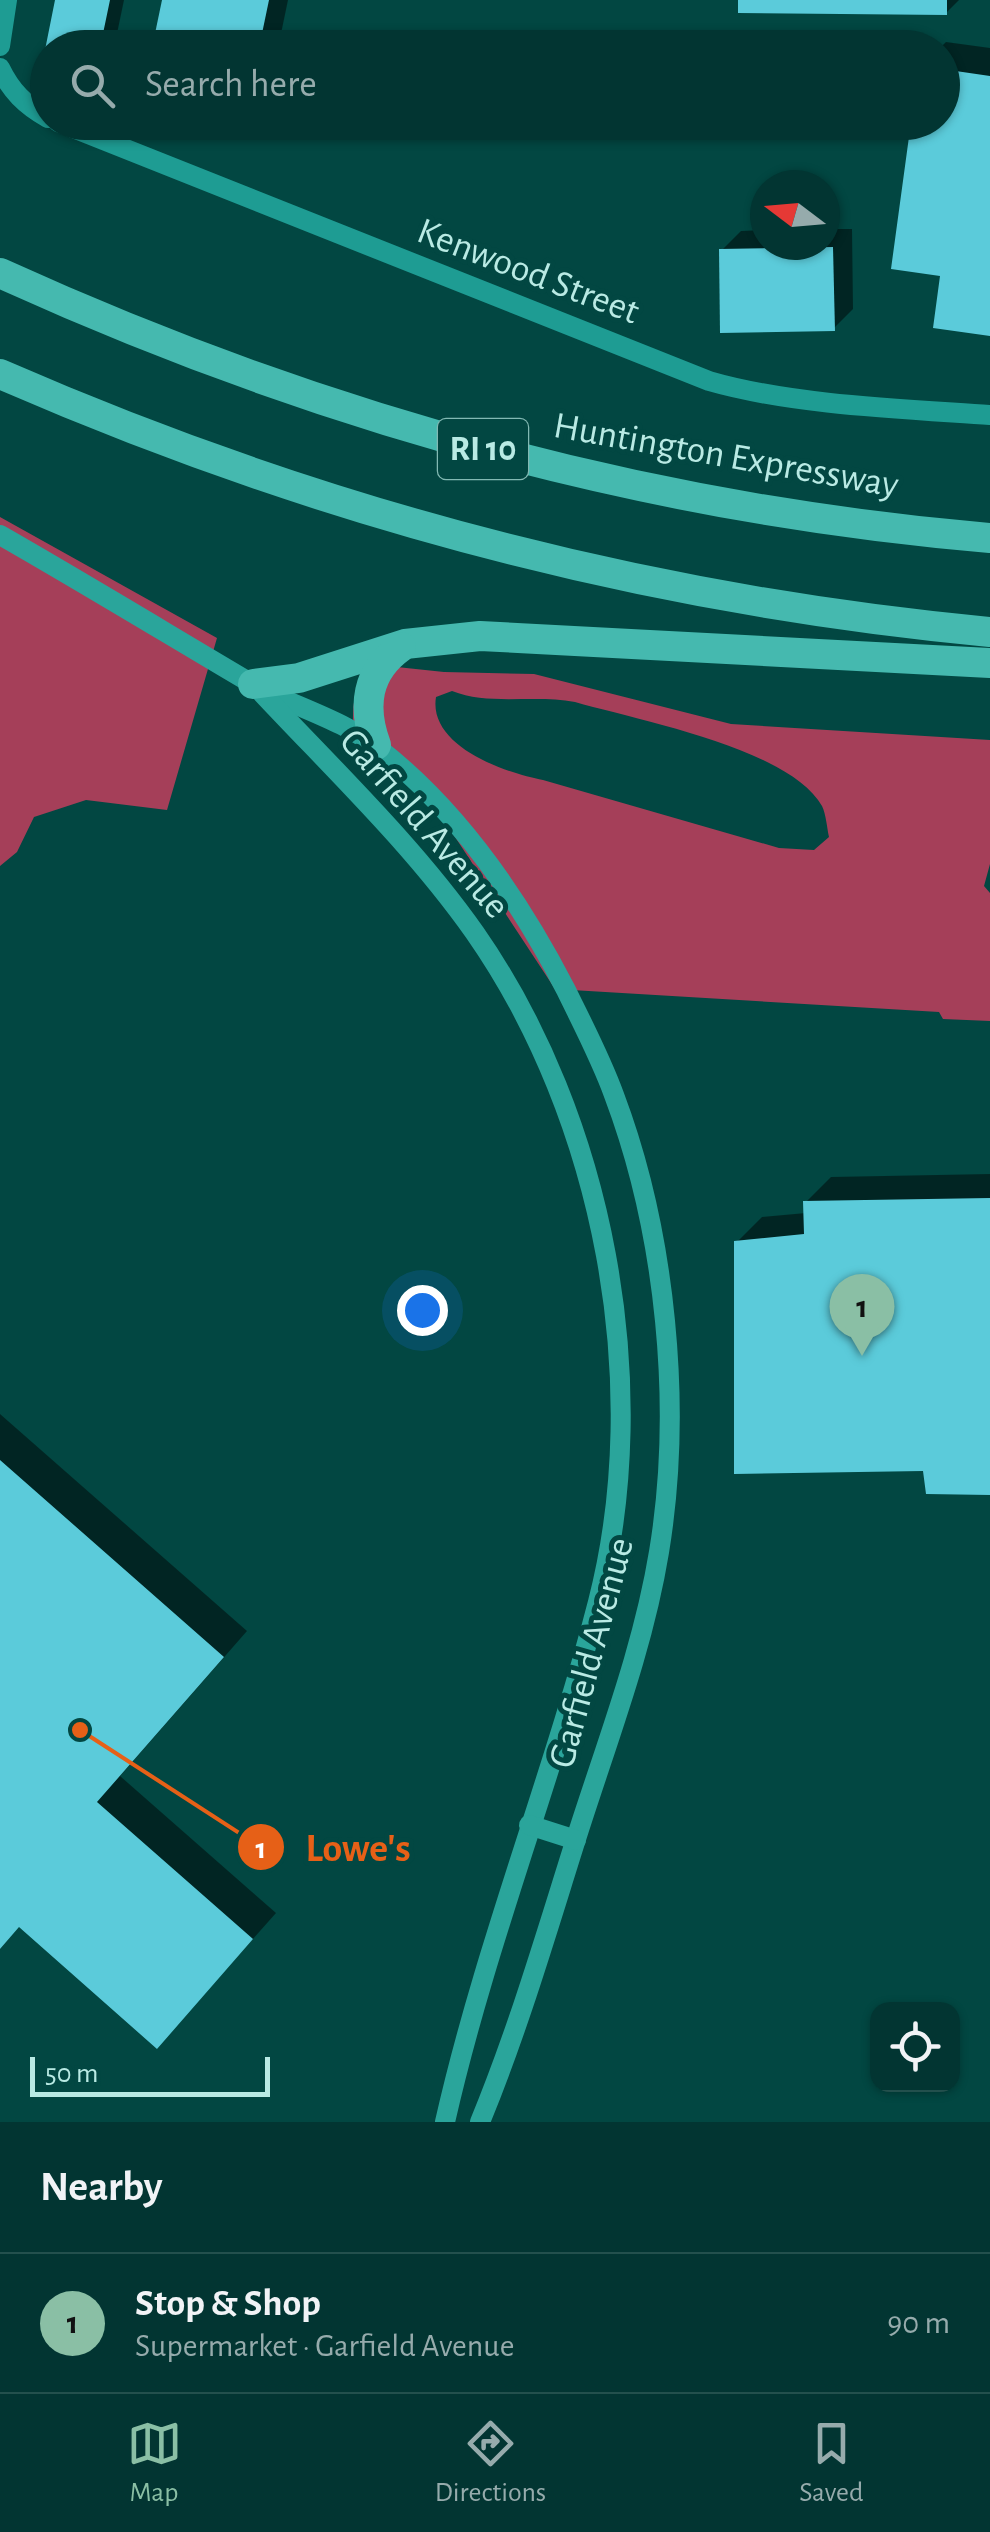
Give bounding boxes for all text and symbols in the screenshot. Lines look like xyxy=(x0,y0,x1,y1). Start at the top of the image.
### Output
search box xyxy=(30,30,960,140)
icon: search xyxy=(65,58,120,113)
text: Search here xyxy=(145,66,317,104)
north arrow xyxy=(750,170,840,260)
street label: Kenwood Street xyxy=(412,212,644,332)
street label: Huntington Expressway xyxy=(551,407,901,505)
road number: RI 10 xyxy=(438,419,528,479)
street label: Garfield Avenue xyxy=(332,722,516,926)
pin: 1 xyxy=(830,1274,894,1356)
your location xyxy=(397,1285,448,1336)
street label: Garfield Avenue xyxy=(543,1534,641,1772)
callout: Lowe's xyxy=(236,1812,431,1882)
text: Lowe's xyxy=(305,1829,411,1869)
text: 1 xyxy=(256,1834,266,1864)
map controls xyxy=(870,2002,960,2092)
button: locate xyxy=(870,2002,960,2092)
scale bar xyxy=(30,2052,270,2096)
text: 50 m xyxy=(45,2060,99,2088)
text: Nearby xyxy=(40,2166,163,2208)
text: Stop & Shop xyxy=(135,2285,321,2323)
text: 1 xyxy=(67,2307,78,2339)
text: 90 m xyxy=(887,2307,950,2339)
text: Supermarket · Garfield Avenue xyxy=(135,2330,514,2362)
tab: Map xyxy=(127,2416,182,2510)
tab: Directions xyxy=(435,2416,546,2510)
tab: Saved xyxy=(799,2416,863,2510)

